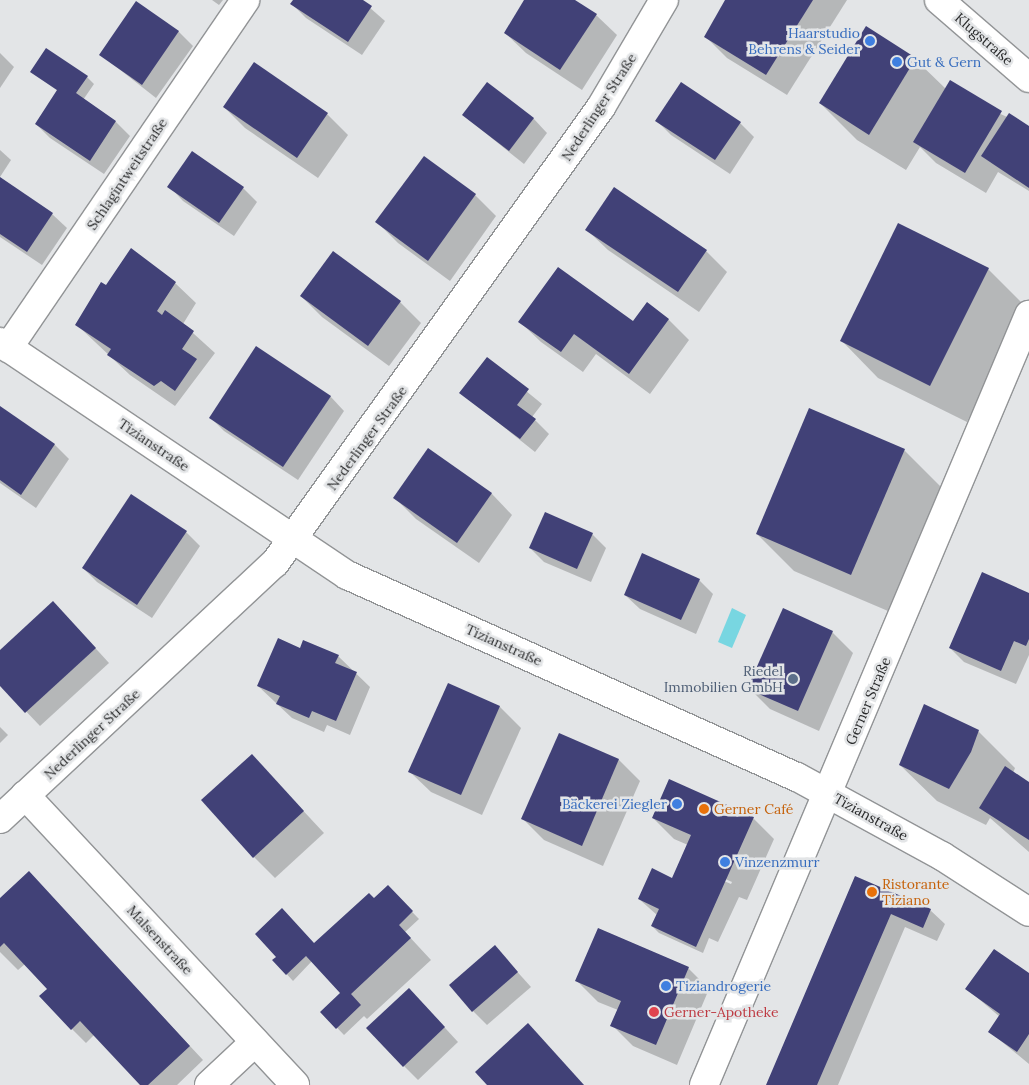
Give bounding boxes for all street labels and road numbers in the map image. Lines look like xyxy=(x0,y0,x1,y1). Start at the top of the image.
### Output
street label: Klugstraße xyxy=(951,9,1017,69)
street label: Nederlinger Straße xyxy=(558,50,640,164)
street label: Schlagintweitstraße xyxy=(83,115,171,233)
street label: Nederlinger Straße xyxy=(324,383,410,493)
street label: Tizianstraße xyxy=(115,415,193,475)
street label: Tizianstraße xyxy=(463,621,545,669)
street label: Gerner Straße xyxy=(842,655,894,747)
street label: Nederlinger Straße xyxy=(41,685,143,783)
street label: Tizianstraße xyxy=(831,790,911,844)
street label: Malsenstraße xyxy=(124,902,196,978)

